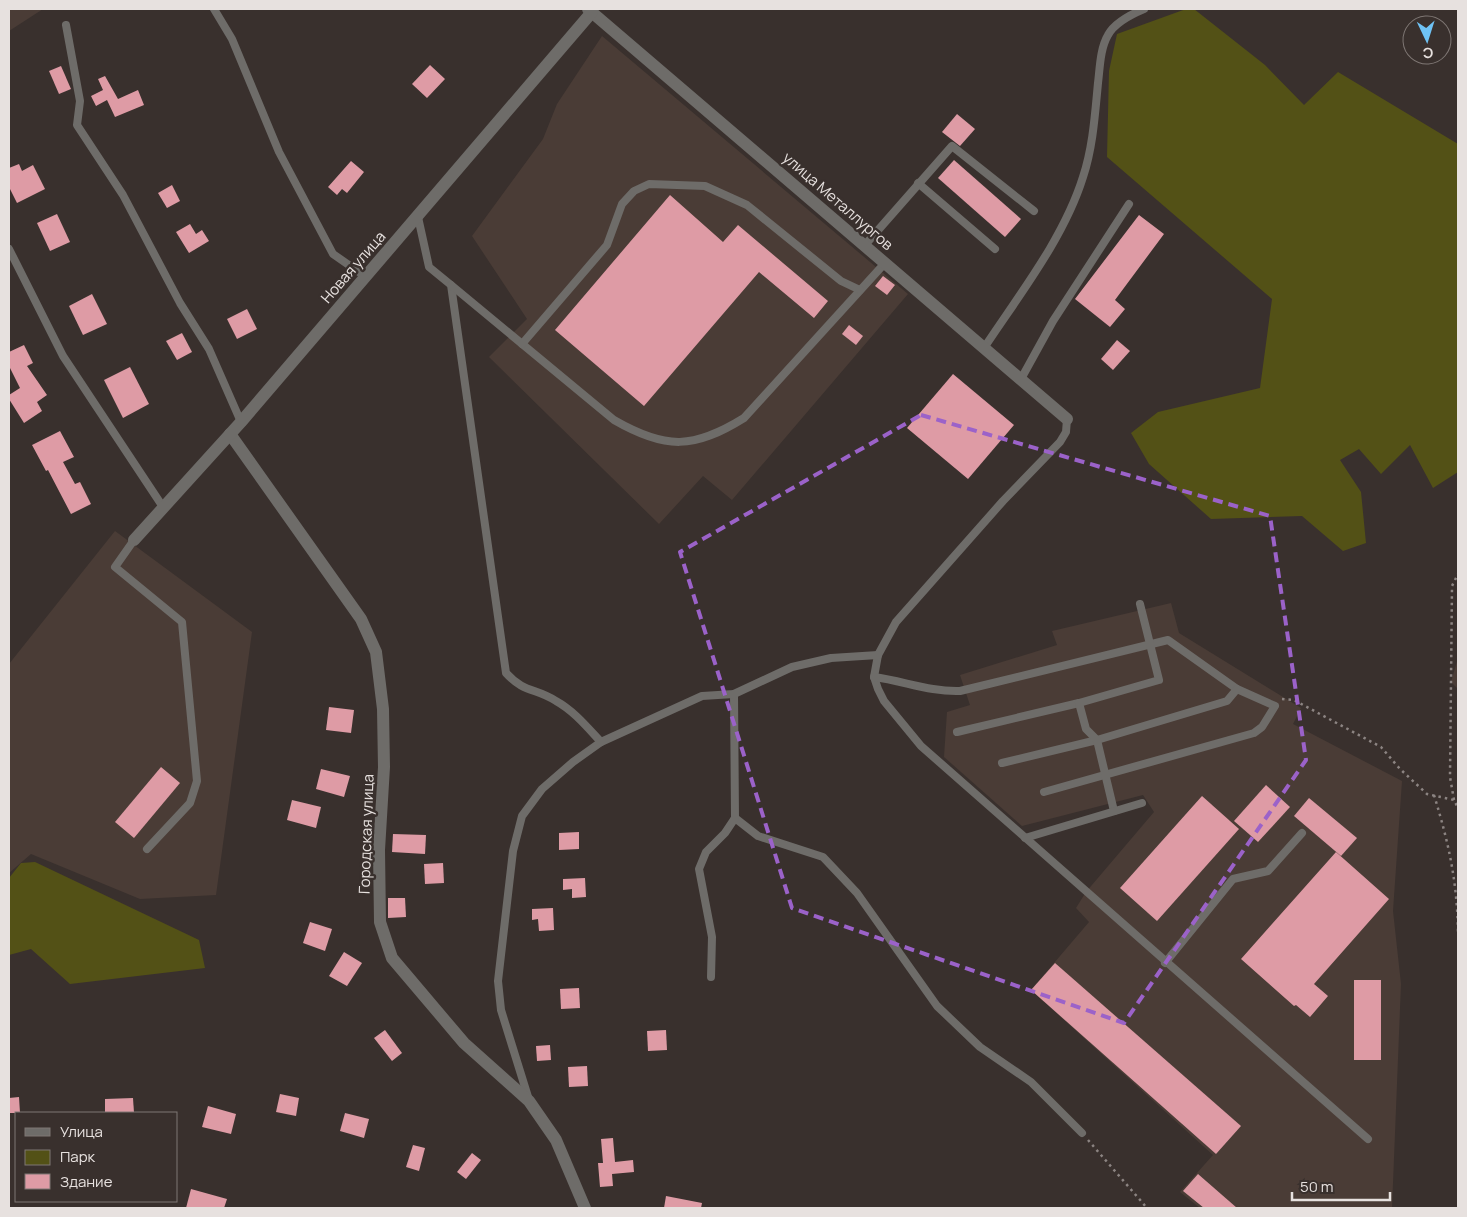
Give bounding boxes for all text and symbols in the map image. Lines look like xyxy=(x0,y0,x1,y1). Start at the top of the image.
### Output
north arrow xyxy=(1402,15,1452,65)
text: С xyxy=(1422,44,1434,63)
street label: улица Металлургов xyxy=(778,147,898,255)
street label: Новая улица xyxy=(316,226,390,308)
street label: Городская улица xyxy=(353,774,379,894)
legend xyxy=(15,1112,178,1202)
text: Улица xyxy=(60,1121,103,1142)
text: Парк xyxy=(60,1146,96,1167)
scale bar xyxy=(1292,1170,1390,1202)
text: Здание xyxy=(60,1171,113,1192)
text: 50 m xyxy=(1300,1176,1334,1197)

